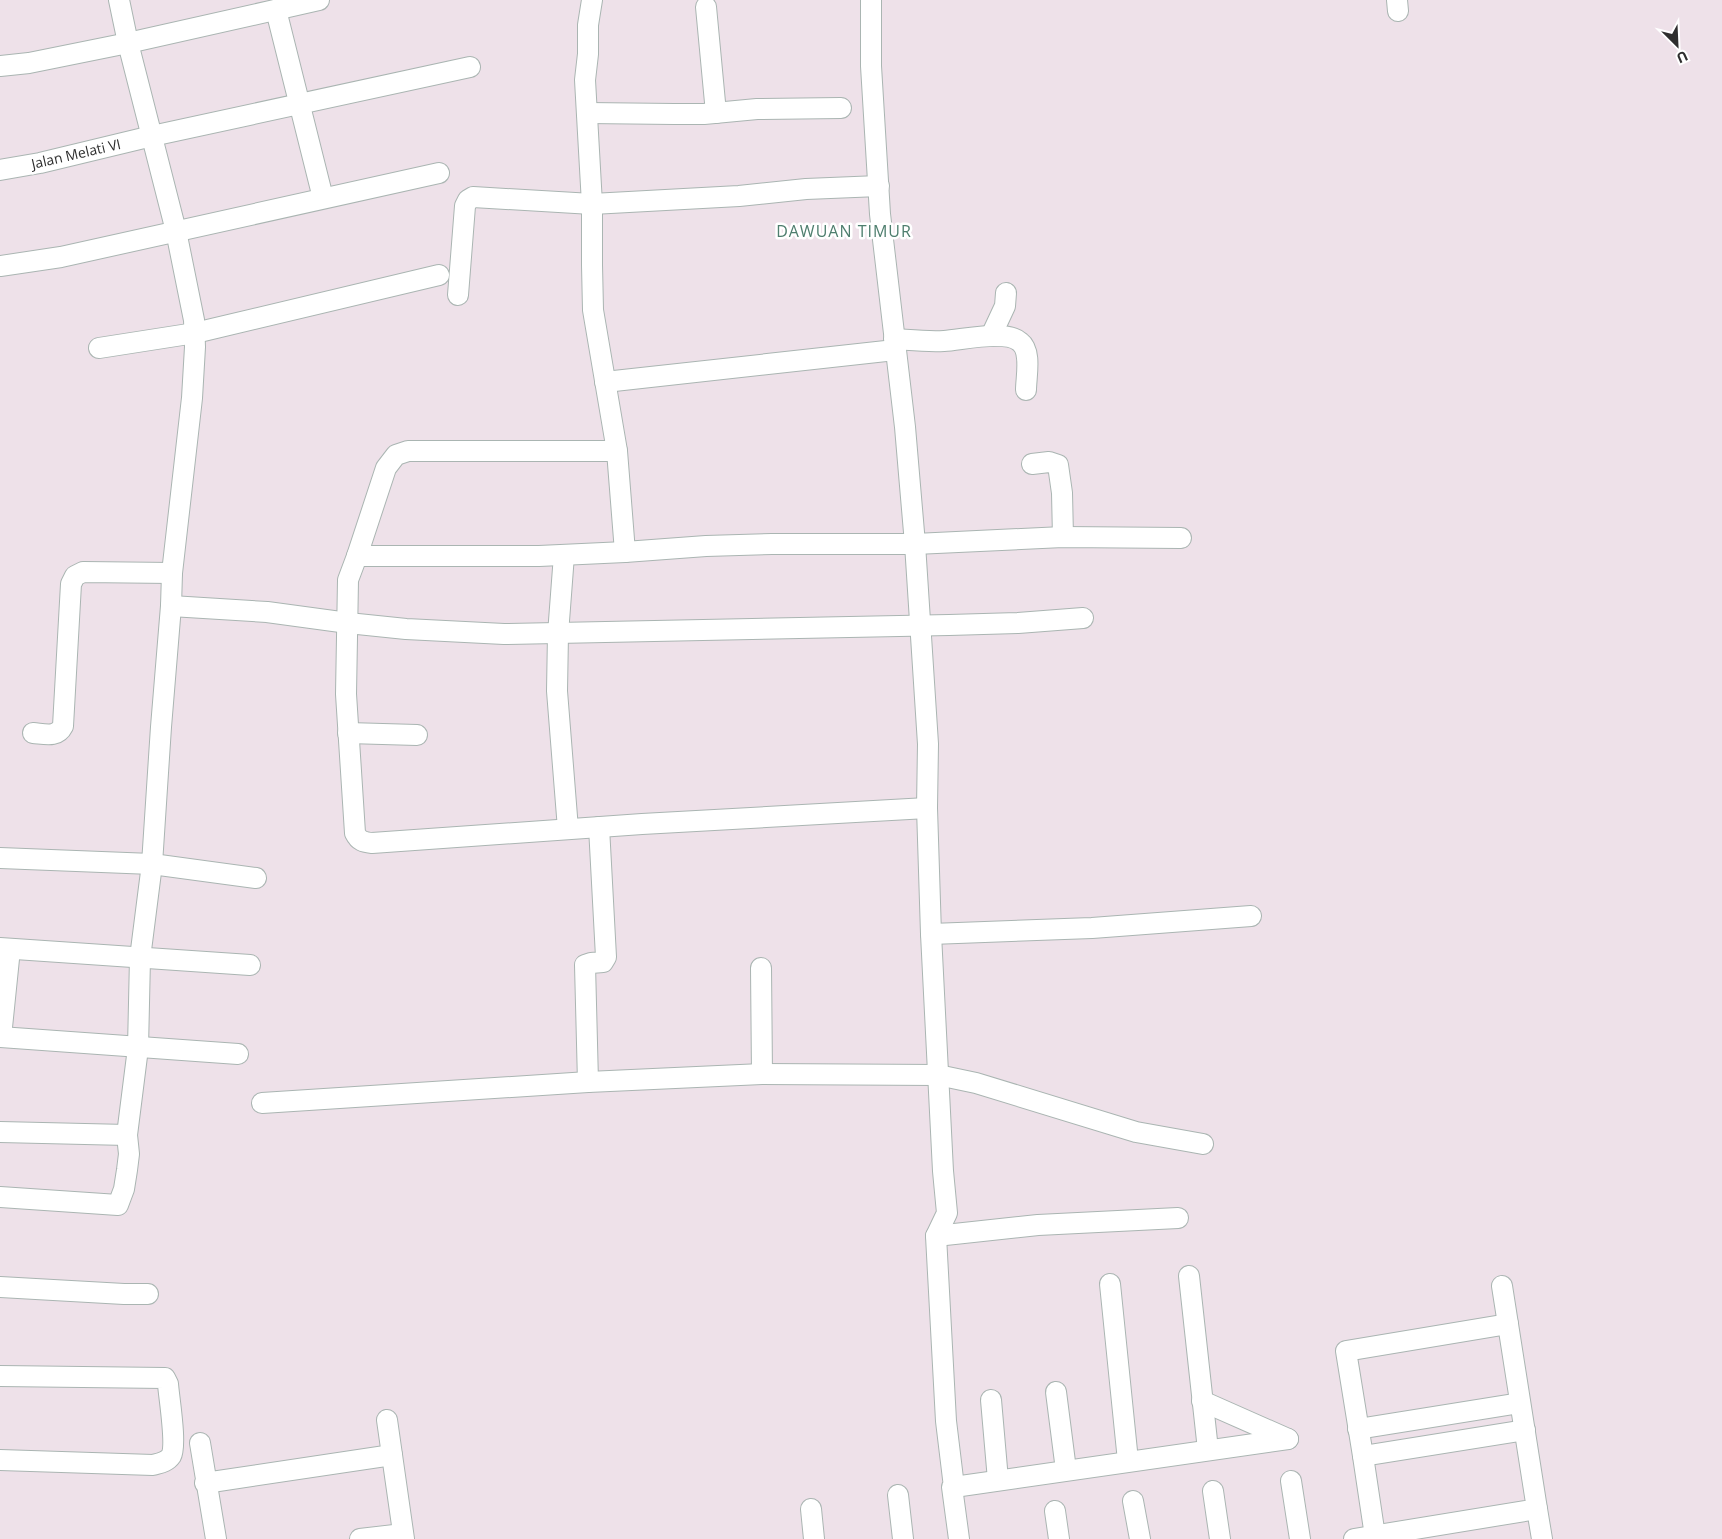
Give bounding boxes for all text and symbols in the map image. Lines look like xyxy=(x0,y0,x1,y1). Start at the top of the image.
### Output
north arrow xyxy=(1652,20,1702,70)
text: U xyxy=(1674,46,1691,68)
street label: Jalan Melati VI xyxy=(27,134,122,173)
district label: DAWUAN TIMUR xyxy=(776,220,912,242)

